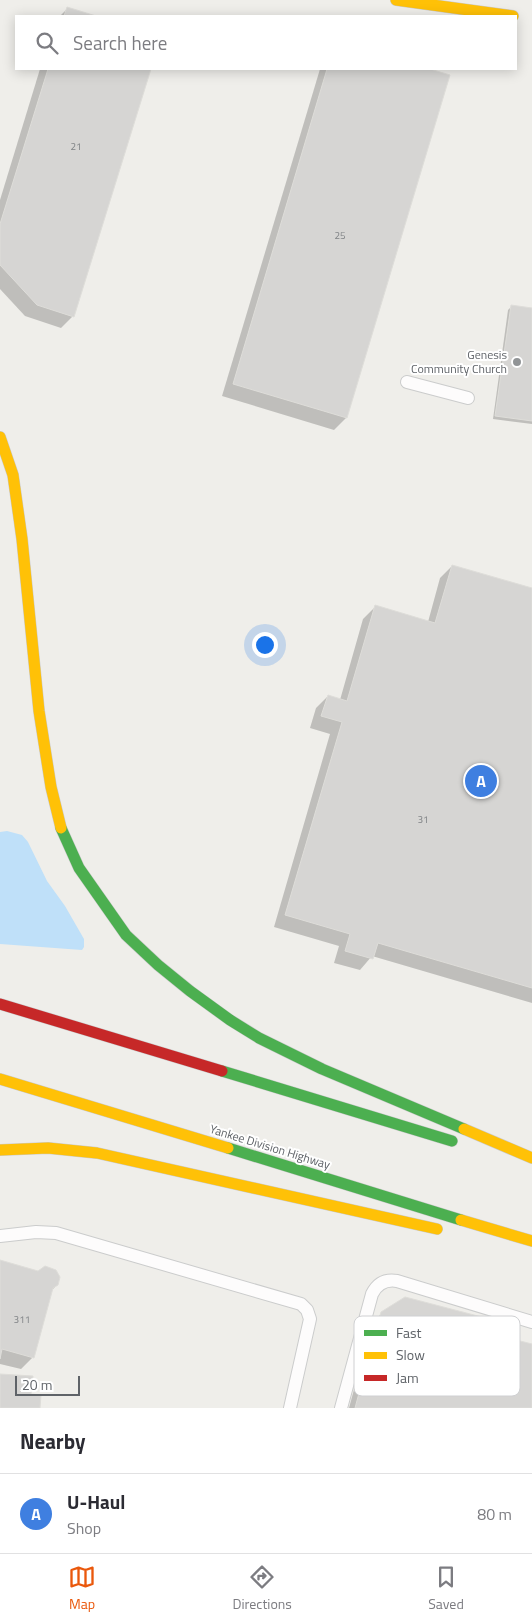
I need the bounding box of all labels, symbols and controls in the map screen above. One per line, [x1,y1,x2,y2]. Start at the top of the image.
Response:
search box [15,15,517,70]
text: Search here [73,28,167,57]
icon: search [33,29,61,57]
house number: 21 [70,139,82,154]
house number: 25 [334,228,346,243]
place label: Genesis Community Church [411,345,507,378]
marker: Genesis Community Church [511,356,523,368]
your location [252,632,278,658]
pin: A [465,762,497,800]
house number: 31 [417,812,429,827]
street label: Yankee Division Highway [208,1119,333,1174]
house number: 311 [14,1312,30,1327]
legend [354,1316,520,1396]
text: Fast [396,1322,421,1343]
text: Slow [396,1344,425,1365]
text: Jam [396,1367,419,1388]
scale bar [15,1373,80,1396]
text: 20 m [22,1374,52,1395]
text: Nearby [20,1425,85,1457]
text: U-Haul [67,1487,125,1516]
text: A [31,1502,41,1526]
text: 80 m [477,1502,512,1526]
text: Shop [67,1516,101,1540]
tab: Map [68,1563,96,1614]
tab: Directions [232,1563,292,1614]
tab: Saved [428,1563,464,1614]

